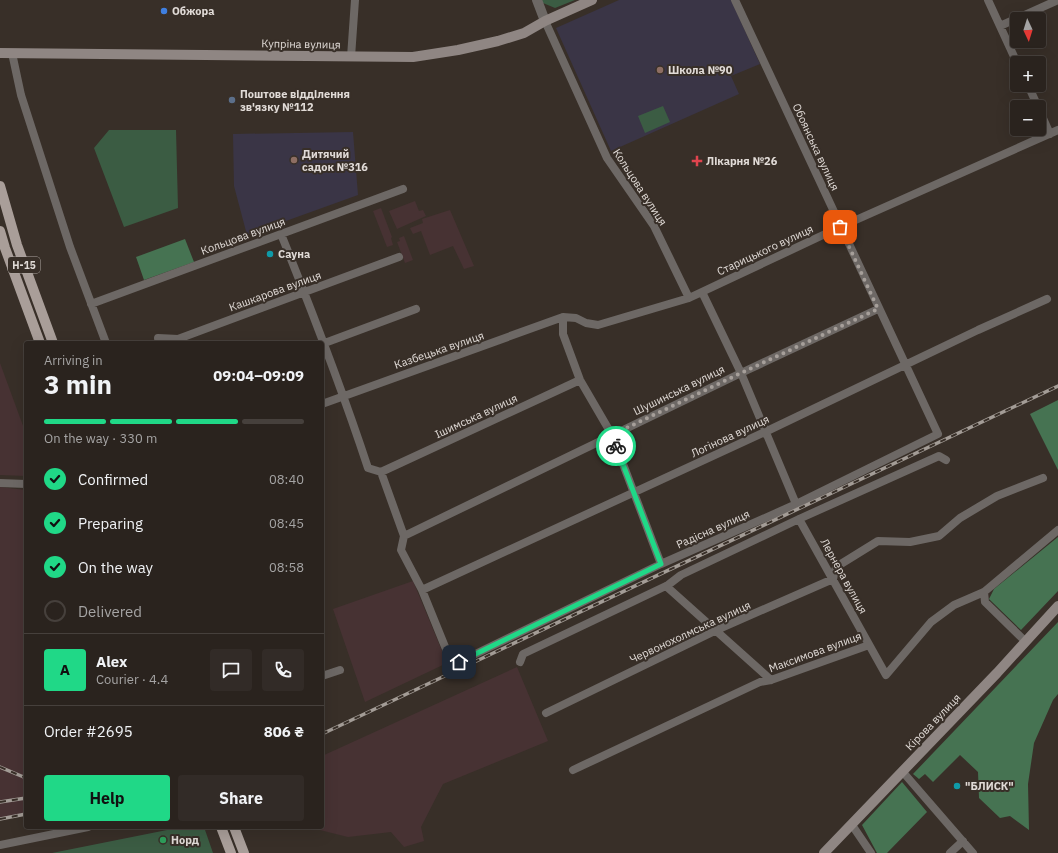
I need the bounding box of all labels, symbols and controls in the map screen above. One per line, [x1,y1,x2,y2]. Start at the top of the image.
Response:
place label: Обжора [172,4,215,18]
marker: Обжора [159,6,169,16]
north arrow [1010,12,1046,48]
map controls [1010,12,1046,136]
street label: Купріна вулиця [261,36,341,52]
button: + [1010,56,1046,92]
place label: Школа №90 [668,63,733,77]
marker: Школа №90 [655,65,665,75]
place label: Поштове відділення зв'язку №112 [240,87,350,114]
marker: Поштове відділення зв'язку №112 [227,95,237,105]
button: − [1010,100,1046,136]
street label: Обоянська вулиця [790,101,842,193]
street label: Кольцова вулиця [610,146,670,228]
place label: Дитячий садок №316 [302,147,368,174]
place label: Лікарня №26 [706,154,778,168]
marker: Дитячий садок №316 [289,155,299,165]
marker: Лікарня №26 [691,155,703,167]
pin [823,210,857,244]
street label: Кольцова вулиця [199,214,287,258]
icon: bag [829,216,851,238]
street label: Старицького вулиця [715,222,815,278]
place label: Сауна [278,247,310,261]
marker: Сауна [265,249,275,259]
road number: Н-15 [8,257,40,273]
street label: Кашкарова вулиця [227,268,323,314]
street label: Казбецька вулиця [392,328,486,372]
text: Arriving in [44,352,103,369]
street label: Шушинська вулиця [631,362,727,418]
text: 09:04–09:09 [213,366,304,385]
text: 3 min [44,367,112,401]
street label: Ішимська вулиця [432,391,520,441]
street label: Логінова вулиця [689,412,771,460]
courier [596,426,636,466]
text: On the way · 330 m [44,430,157,447]
icon: bike [605,435,627,457]
icon: check [44,468,66,490]
text: Confirmed [78,470,148,489]
text: 08:40 [269,471,304,488]
street label: Радісна вулиця [674,507,752,551]
icon: check [44,512,66,534]
text: Preparing [78,514,143,533]
text: 08:45 [269,515,304,532]
street label: Лернера вулиця [818,536,870,616]
icon: check [44,556,66,578]
text: On the way [78,558,153,577]
text: 08:58 [269,559,304,576]
street label: Червонохолмська вулиця [627,598,753,666]
text: Delivered [78,602,142,621]
street label: Максимова вулиця [767,629,863,675]
pin [442,645,476,679]
button: chat [210,649,252,691]
button: phone [262,649,304,691]
icon: home [448,651,470,673]
text: Alex [96,652,127,671]
text: A [60,660,70,679]
text: Courier · 4.4 [96,671,168,688]
street label: Кірова вулиця [902,691,964,753]
text: Order #2695 [44,722,133,741]
text: 806 ₴ [264,722,304,741]
button: Help [44,775,170,821]
button: Share [178,775,304,821]
place label: "БЛИСК" [965,779,1014,793]
marker: "БЛИСК" [952,781,962,791]
place label: Норд [171,833,200,847]
marker: Норд [158,835,168,845]

